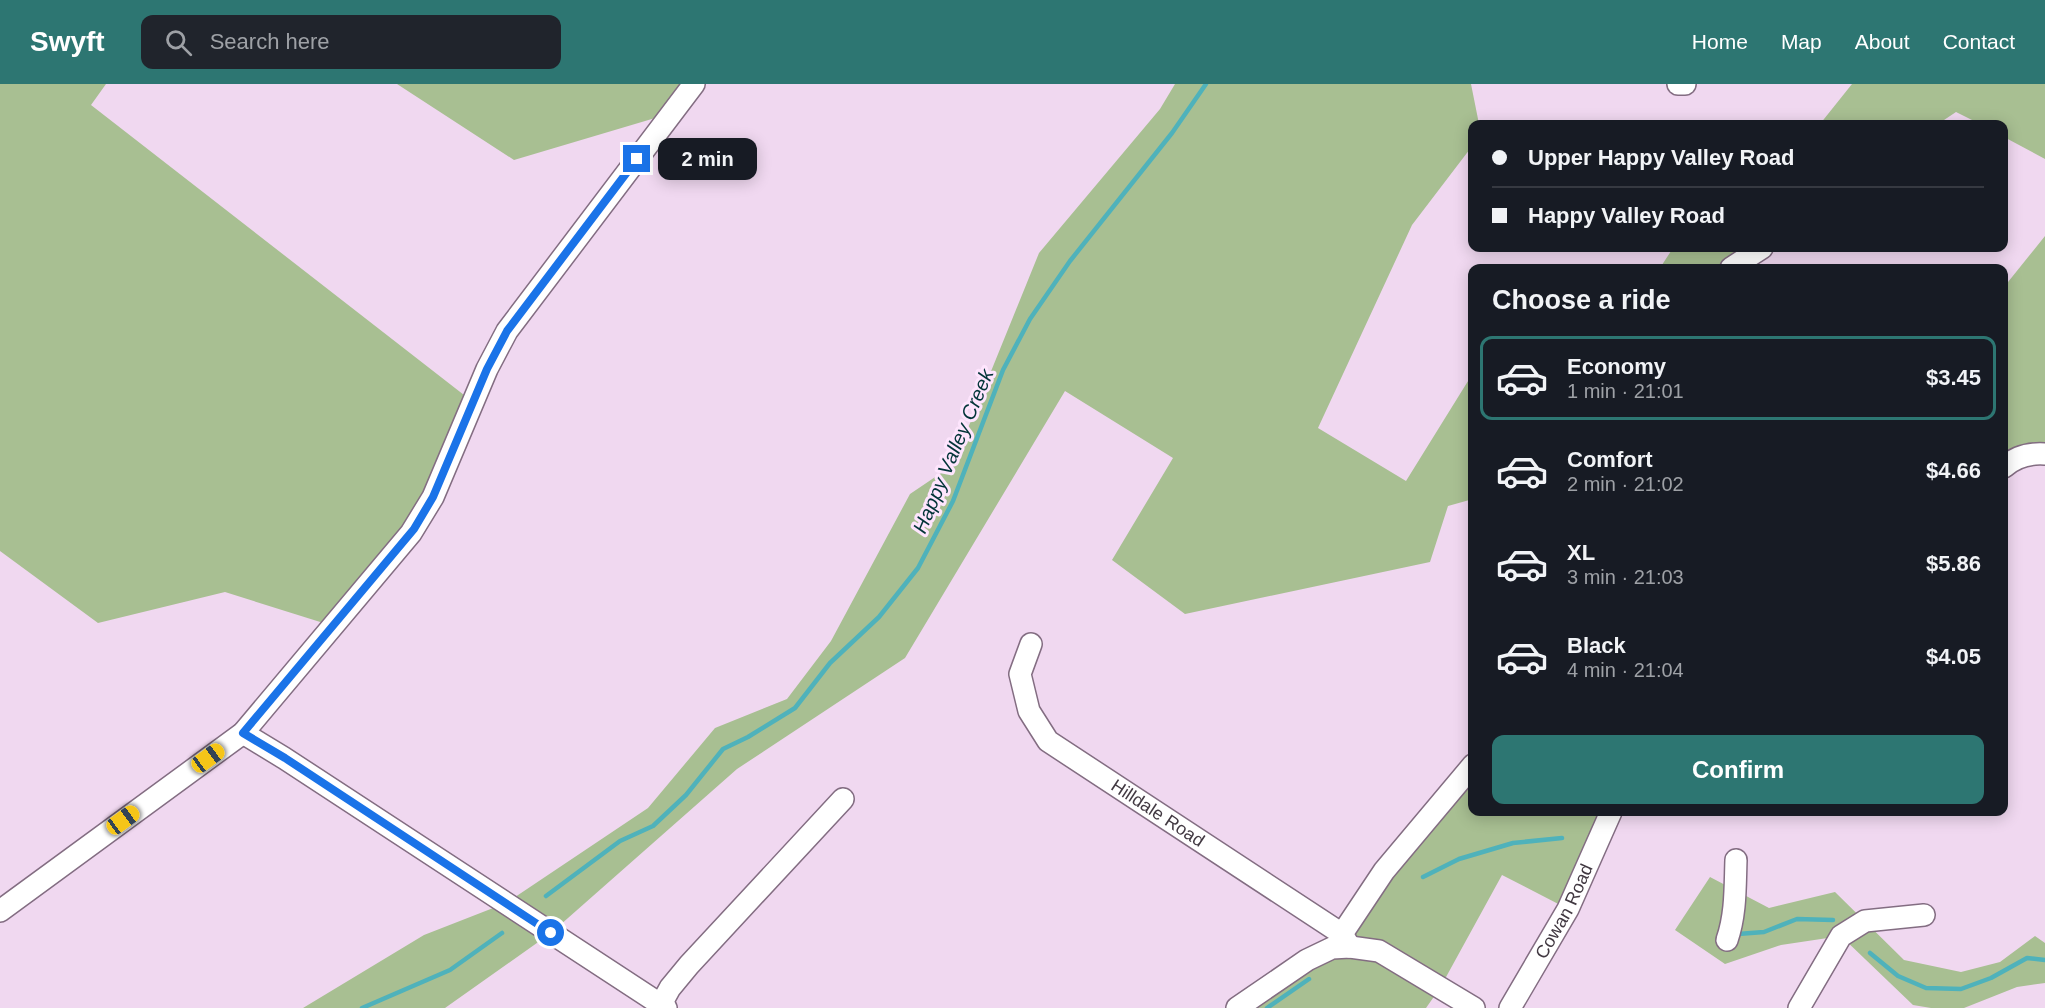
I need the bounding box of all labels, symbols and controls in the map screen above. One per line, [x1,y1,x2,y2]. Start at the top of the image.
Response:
search box [141,15,561,69]
text: Swyft [30,26,105,57]
icon: search [162,26,195,59]
text: Search here [210,29,330,54]
text: Home [1692,30,1748,53]
text: Map [1781,30,1822,53]
text: About [1855,30,1910,53]
text: Contact [1943,30,2015,53]
callout: 2 min [658,138,757,180]
route end [623,145,650,172]
text: Upper Happy Valley Road [1528,145,1795,170]
text: 2 min [681,148,734,170]
text: Happy Valley Road [1528,203,1725,228]
text: Choose a ride [1492,285,1671,315]
icon: car [1495,351,1549,405]
text: Economy [1567,354,1666,379]
water label: Happy Valley Creek [908,365,998,536]
text: $3.45 [1926,365,1981,390]
text: 1 min · 21:01 [1567,380,1684,402]
icon: car [1495,444,1549,498]
text: Comfort [1567,447,1653,472]
text: $4.66 [1926,458,1981,483]
text: 2 min · 21:02 [1567,473,1684,495]
icon: car [1495,537,1549,591]
text: XL [1567,540,1595,565]
text: $5.86 [1926,551,1981,576]
text: 3 min · 21:03 [1567,566,1684,588]
icon: car [1495,630,1549,684]
text: Black [1567,633,1626,658]
text: $4.05 [1926,644,1981,669]
text: 4 min · 21:04 [1567,659,1684,681]
button: Confirm [1492,735,1984,804]
car [188,740,228,776]
street label: Hilldale Road [1108,775,1208,851]
car [103,802,143,838]
street label: Cowan Road [1531,861,1597,962]
route start [537,919,564,946]

